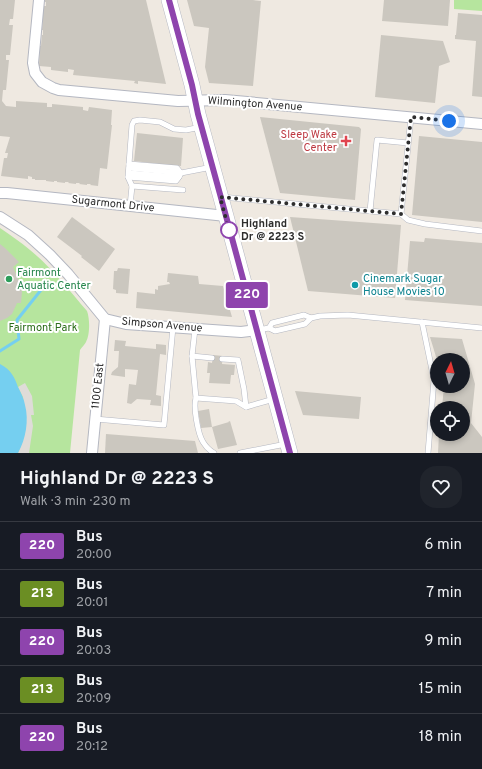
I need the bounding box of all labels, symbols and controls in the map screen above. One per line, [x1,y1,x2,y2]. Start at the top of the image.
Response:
street label: Wilmington Avenue [207,94,303,114]
your location [439,111,459,131]
place label: Sleep Wake Center [281,128,338,155]
marker: Sleep Wake Center [340,135,352,147]
street label: Sugarmont Drive [71,193,155,215]
place label: Highland Dr @ 2223 S [241,217,305,244]
marker: Highland Dr @ 2223 S [220,221,238,239]
place label: Fairmont Aquatic Center [17,266,92,293]
place label: Cinemark Sugar House Movies 10 [363,272,445,299]
marker: Fairmont Aquatic Center [4,274,14,284]
marker: Cinemark Sugar House Movies 10 [350,280,360,290]
line badge: 220 [224,282,270,308]
text: 220 [234,286,260,303]
street label: Simpson Avenue [121,314,203,336]
park label: Fairmont Park [8,321,78,335]
north arrow [430,353,470,393]
map controls [430,353,470,441]
street label: 1100 East [89,362,107,410]
button: locate [430,401,470,441]
button: heart [420,466,462,508]
text: Highland Dr @ 2223 S [20,467,214,491]
text: Walk · 3 min · 230 m [20,494,131,510]
text: Bus [76,528,103,547]
text: 6 min [425,536,462,555]
text: 220 [29,537,55,554]
text: 20:00 [76,547,112,563]
text: Bus [76,576,103,595]
text: 7 min [426,584,462,603]
text: 213 [31,585,53,602]
text: 20:01 [76,595,108,611]
text: Bus [76,624,103,643]
text: 9 min [425,632,462,651]
text: 220 [29,633,55,650]
text: 20:03 [76,643,111,659]
text: Bus [76,672,103,691]
text: 15 min [419,680,462,699]
text: 213 [31,681,53,698]
text: 20:09 [76,691,111,707]
text: Bus [76,720,103,739]
text: 18 min [419,728,462,747]
text: 220 [29,729,55,746]
text: 20:12 [76,739,108,755]

